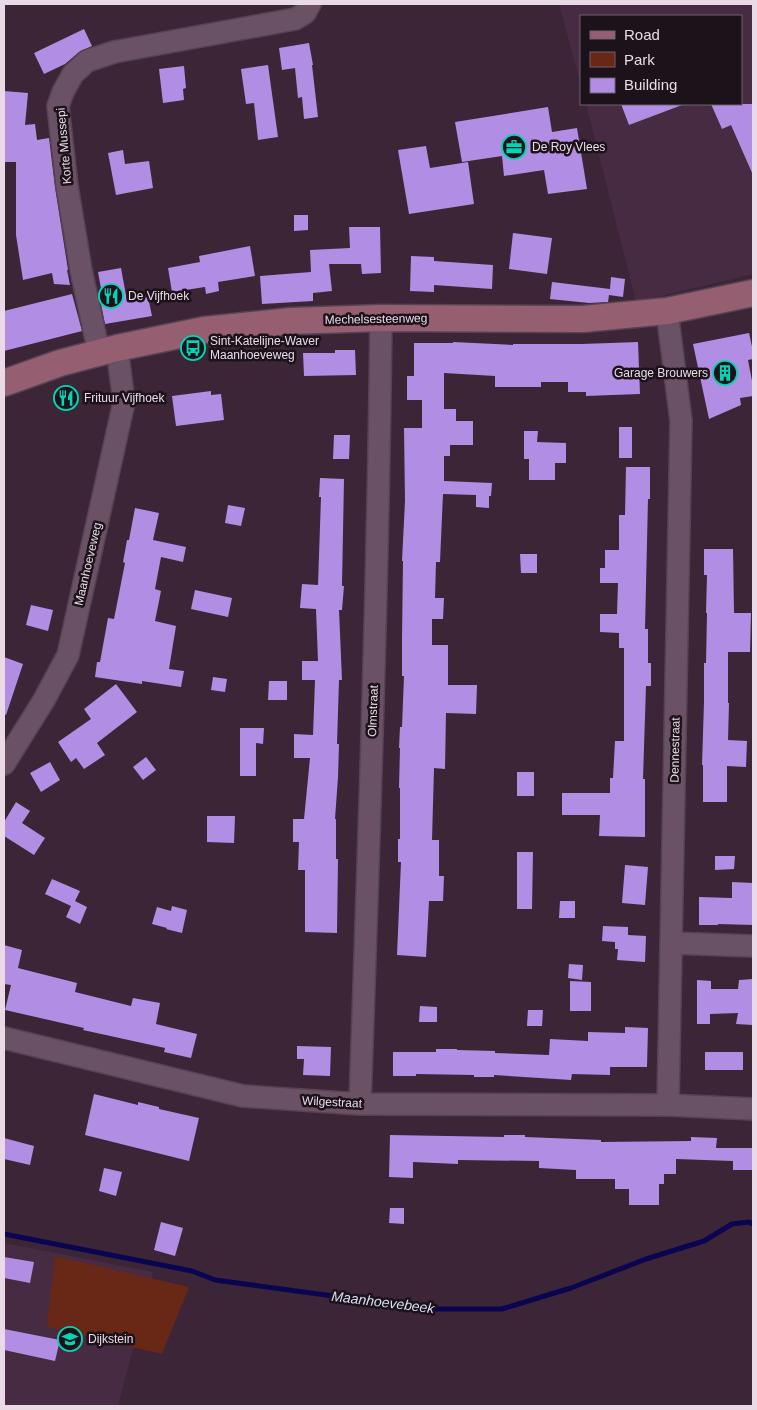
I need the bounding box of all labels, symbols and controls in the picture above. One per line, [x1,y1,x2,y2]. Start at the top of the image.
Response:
legend [580,15,742,105]
text: Road [624,26,660,43]
text: Park [624,51,655,68]
text: Building [624,76,677,93]
street label: Korte Mussepi [54,107,74,185]
office icon: De Roy Vlees [501,134,527,160]
place label: De Roy Vlees [532,140,605,154]
restaurant icon: De Vijfhoek [98,283,124,309]
place label: De Vijfhoek [128,289,190,303]
street label: Mechelsesteenweg [325,311,427,327]
place label: Sint-Katelijne-Waver Maanhoeveweg [210,334,319,362]
bus stop icon: Sint-Katelijne-Waver Maanhoeveweg [180,335,206,361]
building icon: Garage Brouwers [712,360,738,386]
place label: Garage Brouwers [614,366,708,380]
restaurant icon: Frituur Vijfhoek [53,385,79,411]
place label: Frituur Vijfhoek [84,391,165,405]
street label: Maanhoeveweg [72,521,104,607]
street label: Olmstraat [365,684,381,737]
street label: Dennestraat [667,717,683,783]
street label: Wilgestraat [302,1093,363,1111]
water label: Maanhoevebeek [331,1288,436,1316]
school or university icon: Dijkstein [57,1326,83,1352]
place label: Dijkstein [88,1332,133,1346]

